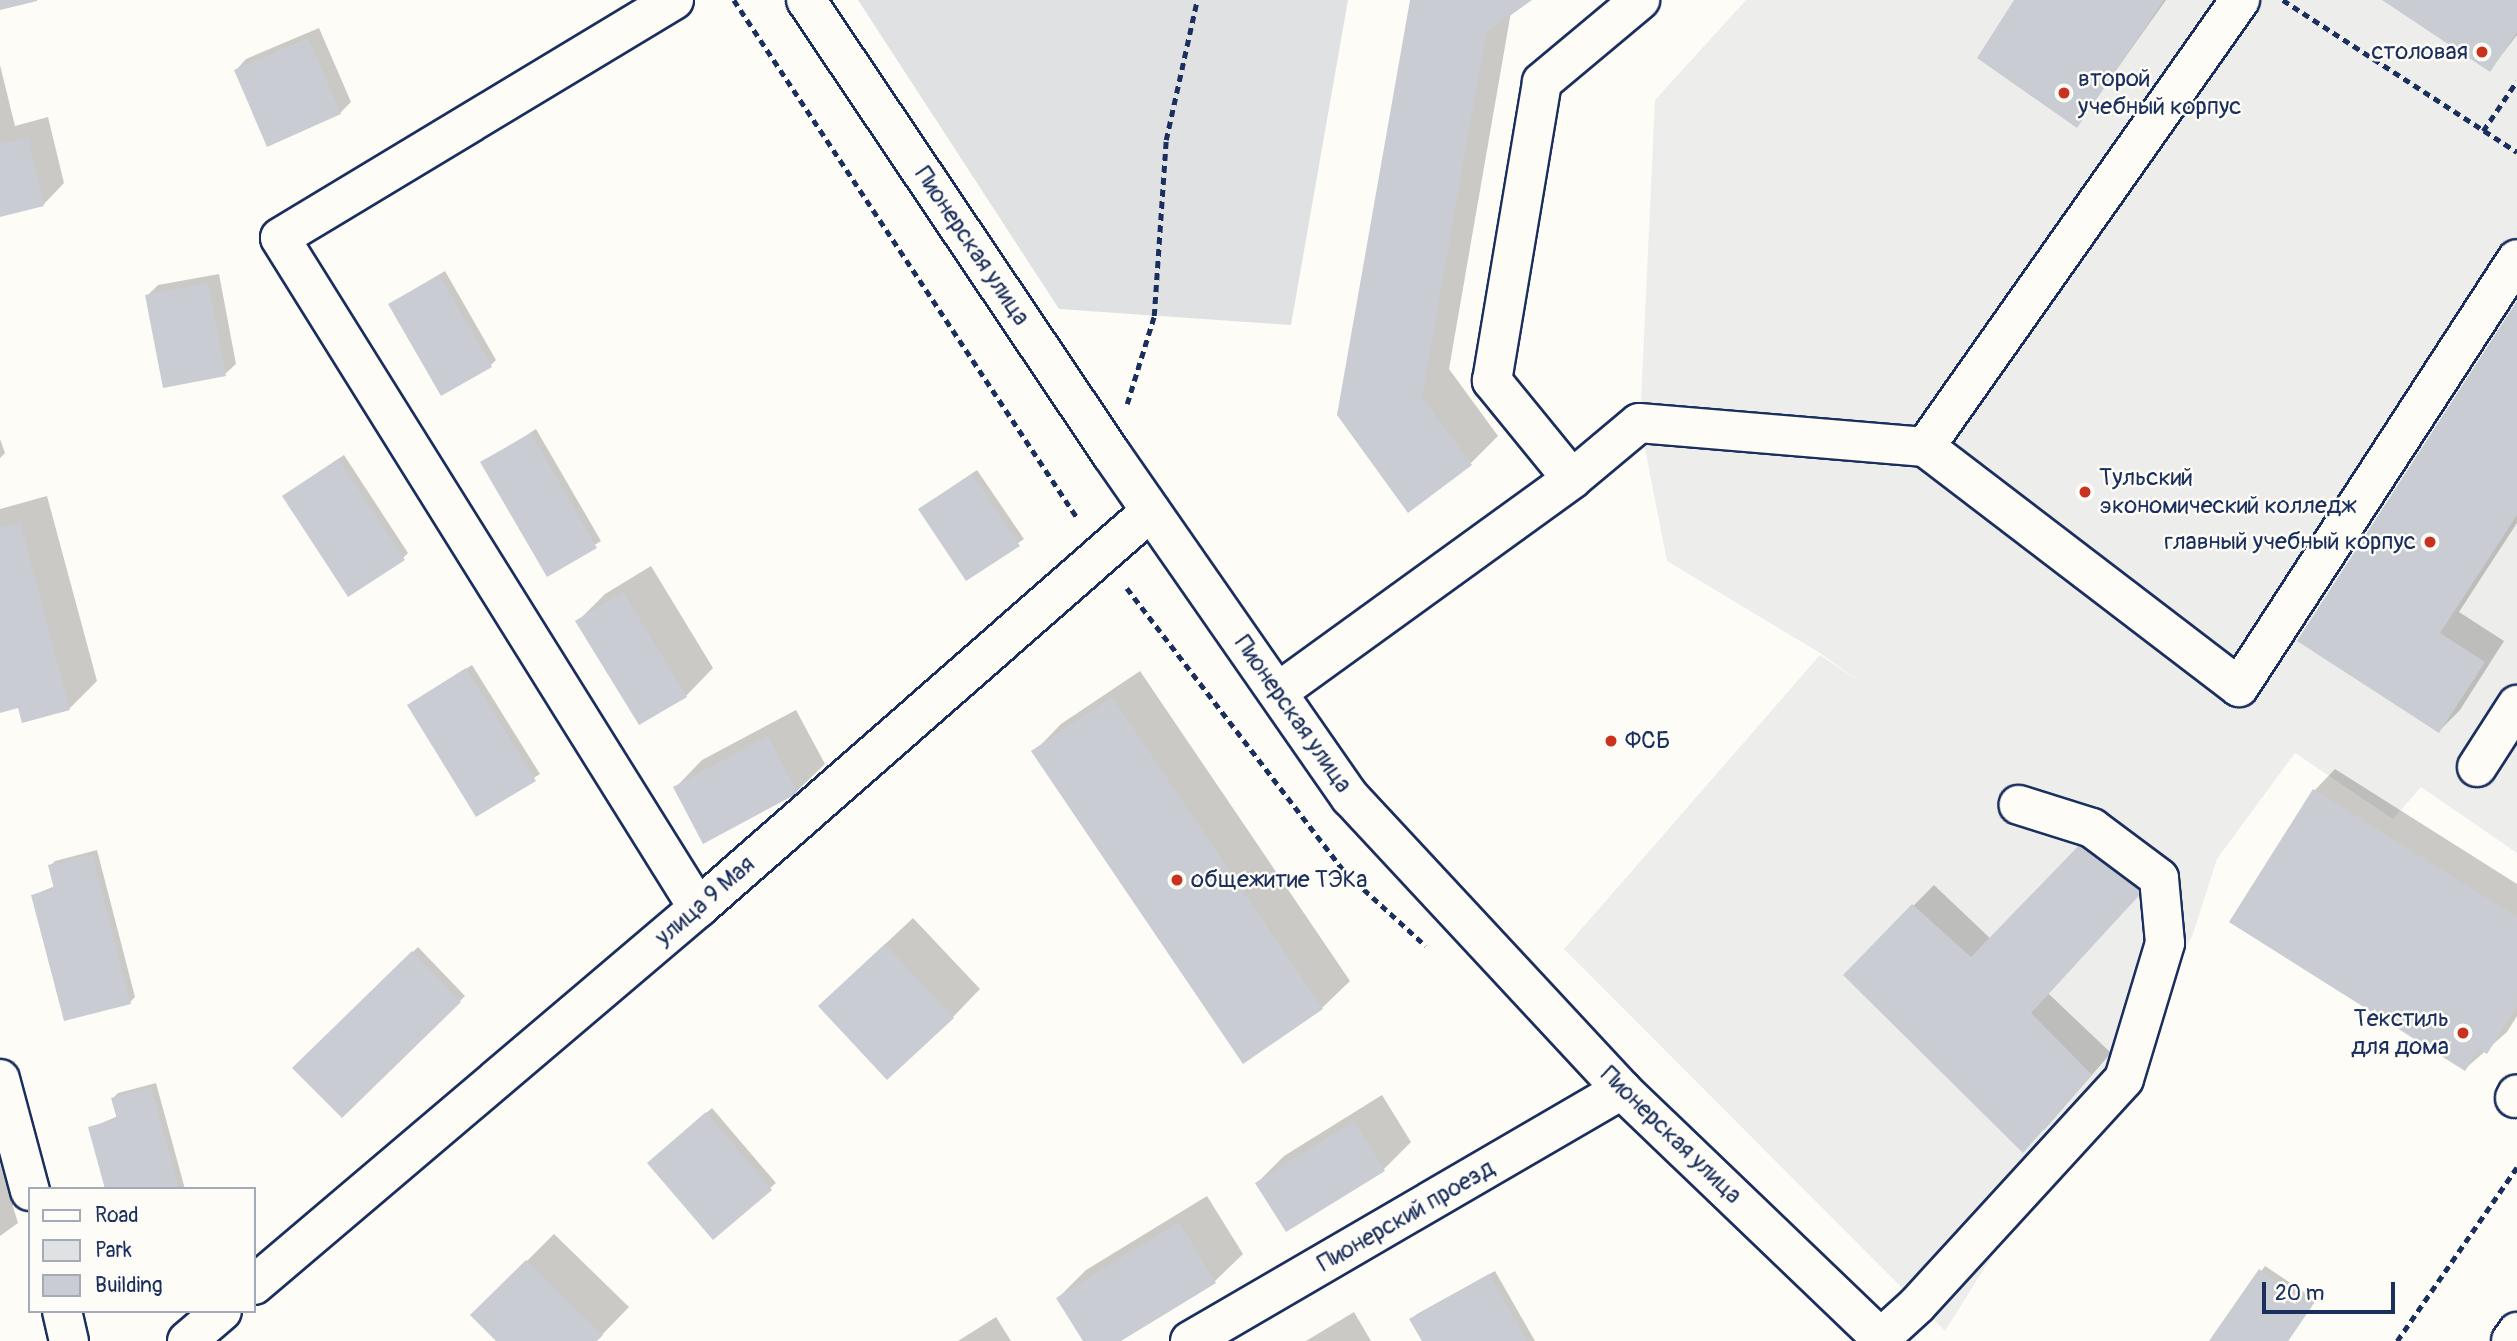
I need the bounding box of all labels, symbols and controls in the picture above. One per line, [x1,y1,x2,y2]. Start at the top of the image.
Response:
place label: столовая [2372,38,2468,66]
marker: столовая [2474,44,2490,60]
place label: второй учебный корпус [2078,65,2241,121]
marker: второй учебный корпус [2056,85,2072,101]
street label: Пионерская улица [908,161,1036,331]
place label: Тульский экономический колледж [2099,464,2357,520]
marker: Тульский экономический колледж [2077,484,2093,500]
place label: главный учебный корпус [2165,528,2416,556]
marker: главный учебный корпус [2422,534,2438,550]
street label: Пионерская улица [1228,630,1358,798]
place label: ФСБ [1625,727,1670,755]
marker: ФСБ [1603,733,1619,749]
street label: улица 9 Мая [649,850,761,952]
place label: общежитие ТЭКа [1191,866,1367,894]
marker: общежитие ТЭКа [1169,872,1185,888]
place label: Текстиль для дома [2351,1005,2449,1061]
marker: Текстиль для дома [2455,1025,2471,1041]
street label: Пионерская улица [1594,1060,1748,1210]
street label: Пионерский проезд [1312,1154,1500,1278]
legend [28,1187,256,1313]
text: Road [95,1202,139,1229]
text: Park [95,1237,132,1264]
scale bar [2265,1268,2398,1312]
text: Building [95,1272,162,1299]
text: 20 m [2275,1280,2324,1307]

